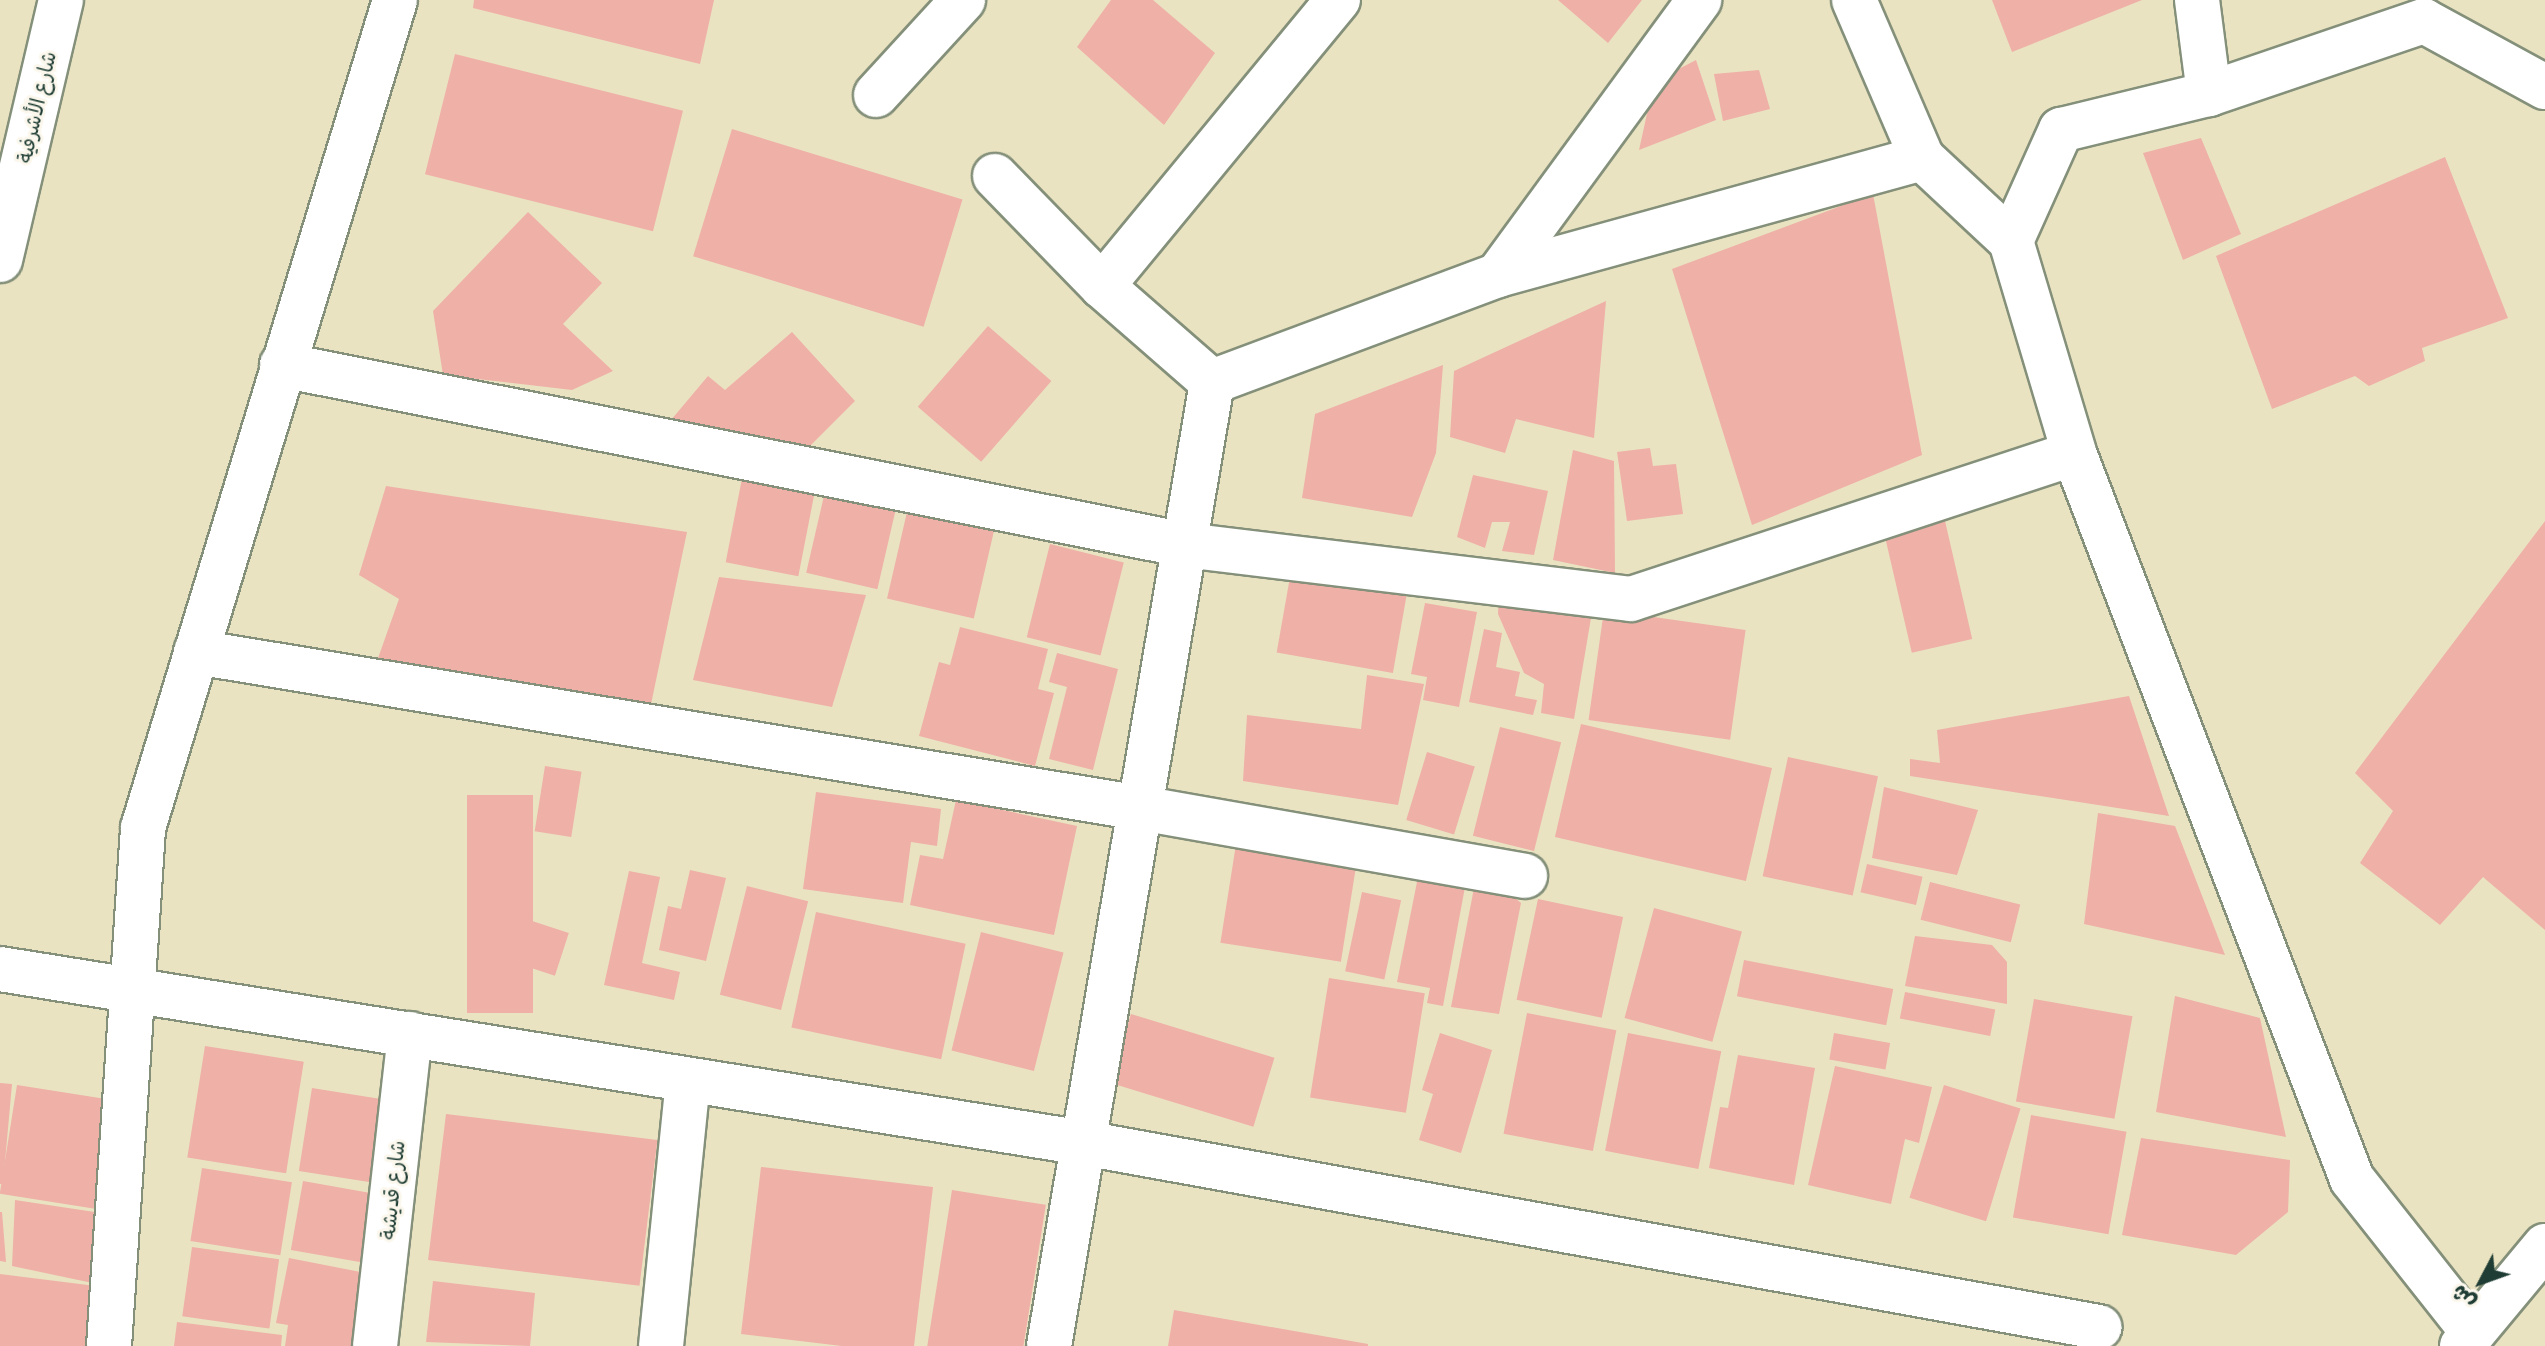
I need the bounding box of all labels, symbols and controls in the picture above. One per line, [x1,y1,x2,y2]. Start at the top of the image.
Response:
street label: شارع الأشرفية [12,49,60,165]
street label: شارع قديشة [375,1139,409,1241]
north arrow [2441,1242,2521,1322]
text: ش [2444,1279,2481,1316]

